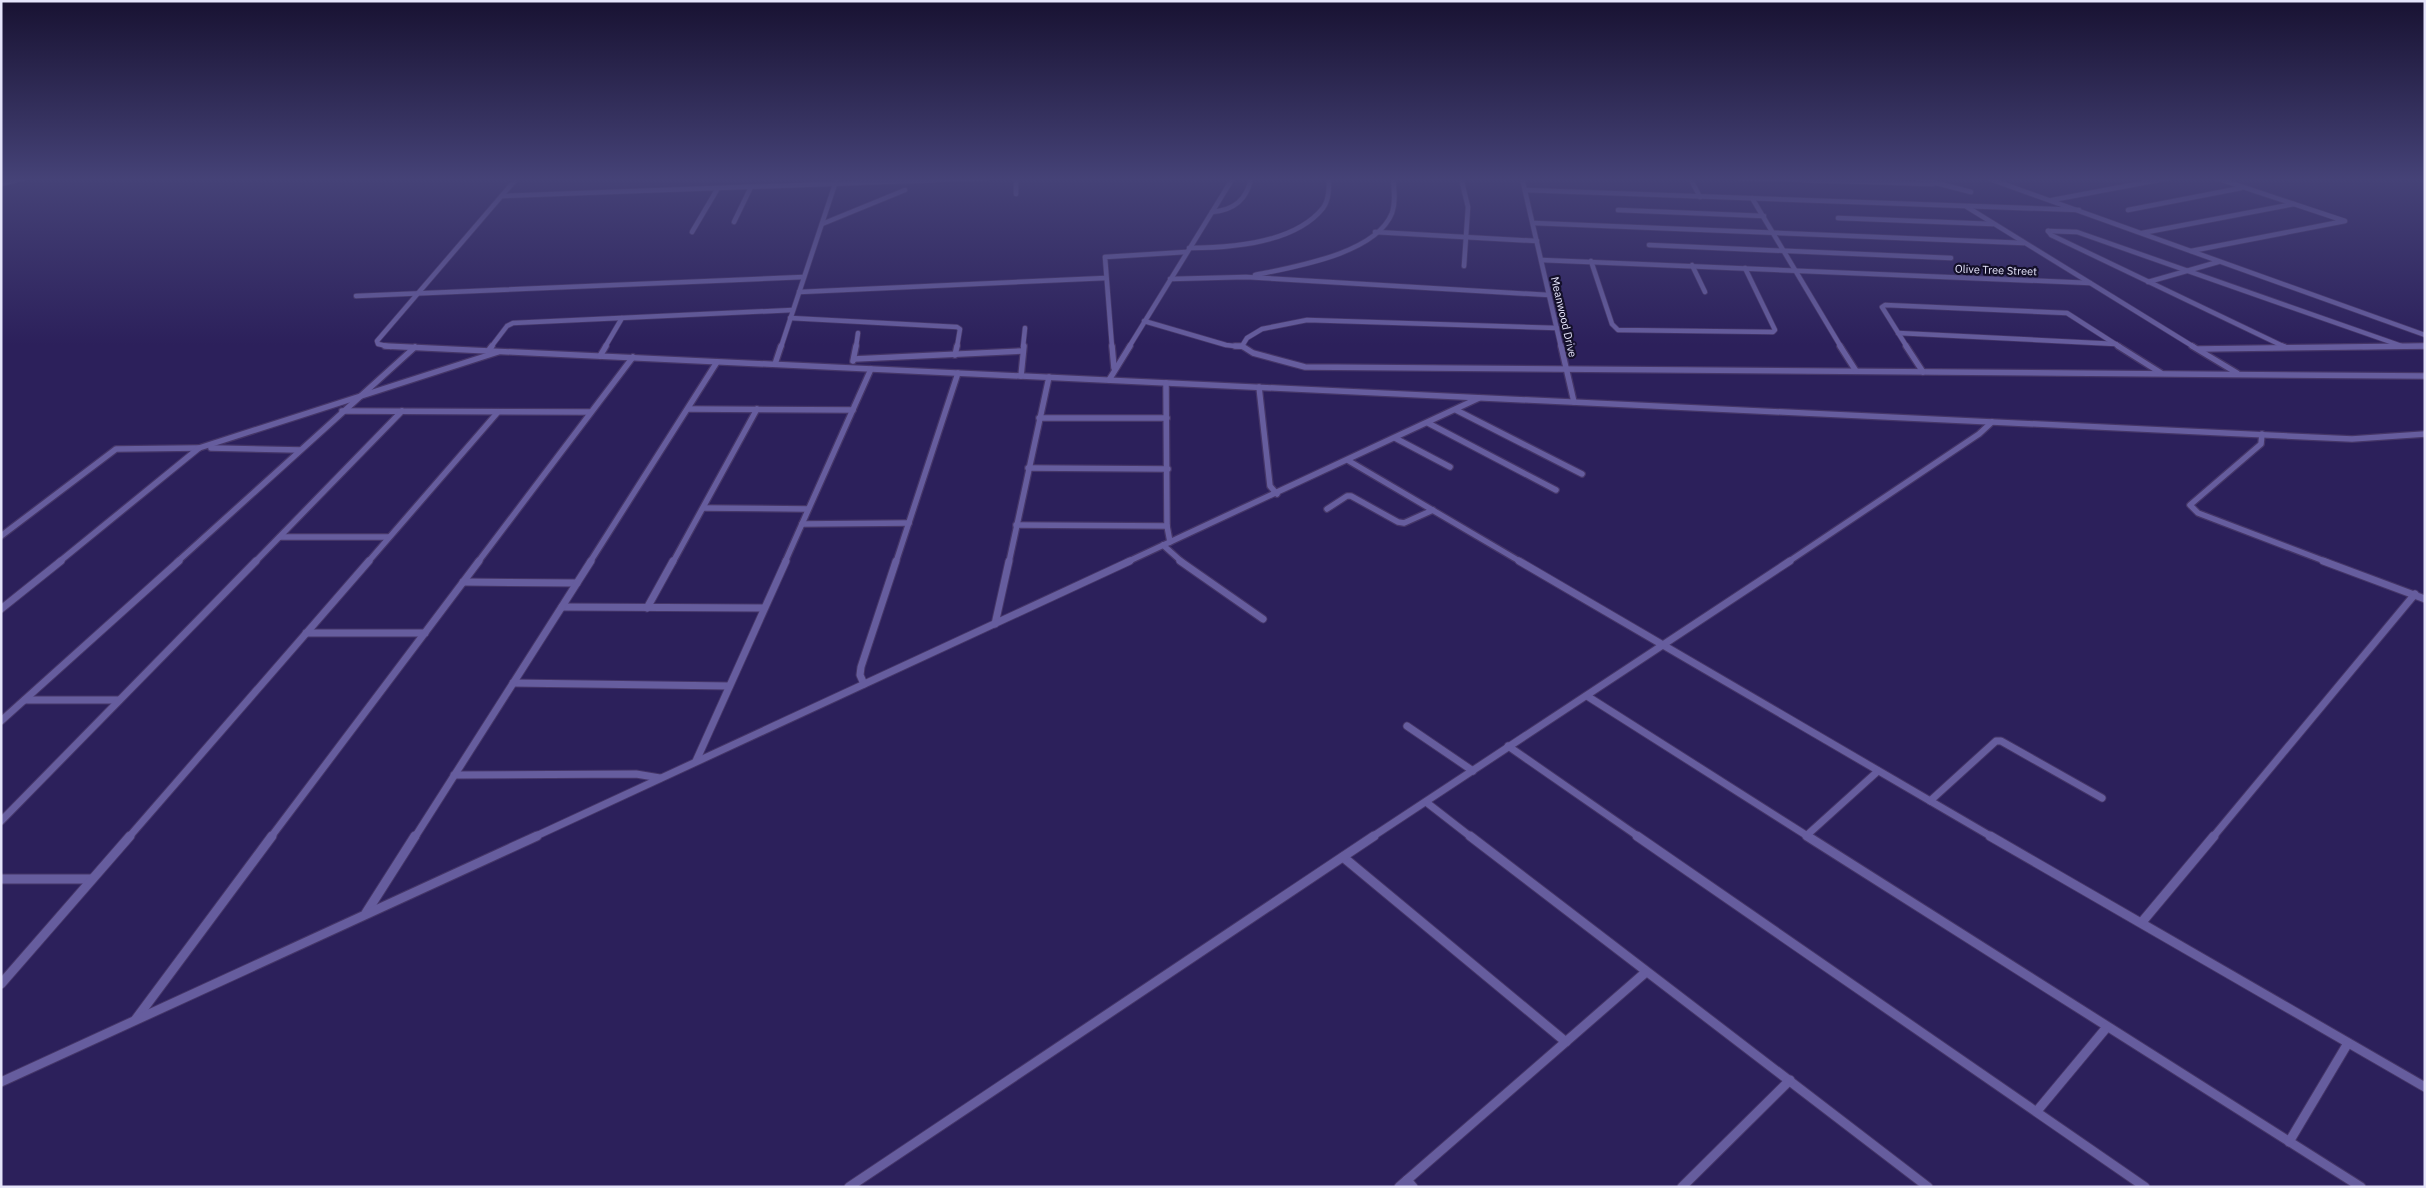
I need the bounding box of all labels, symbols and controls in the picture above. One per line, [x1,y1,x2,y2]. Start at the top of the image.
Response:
street label: Olive Tree Street [1955,262,2037,278]
street label: Meanwood Drive [1548,275,1580,359]

